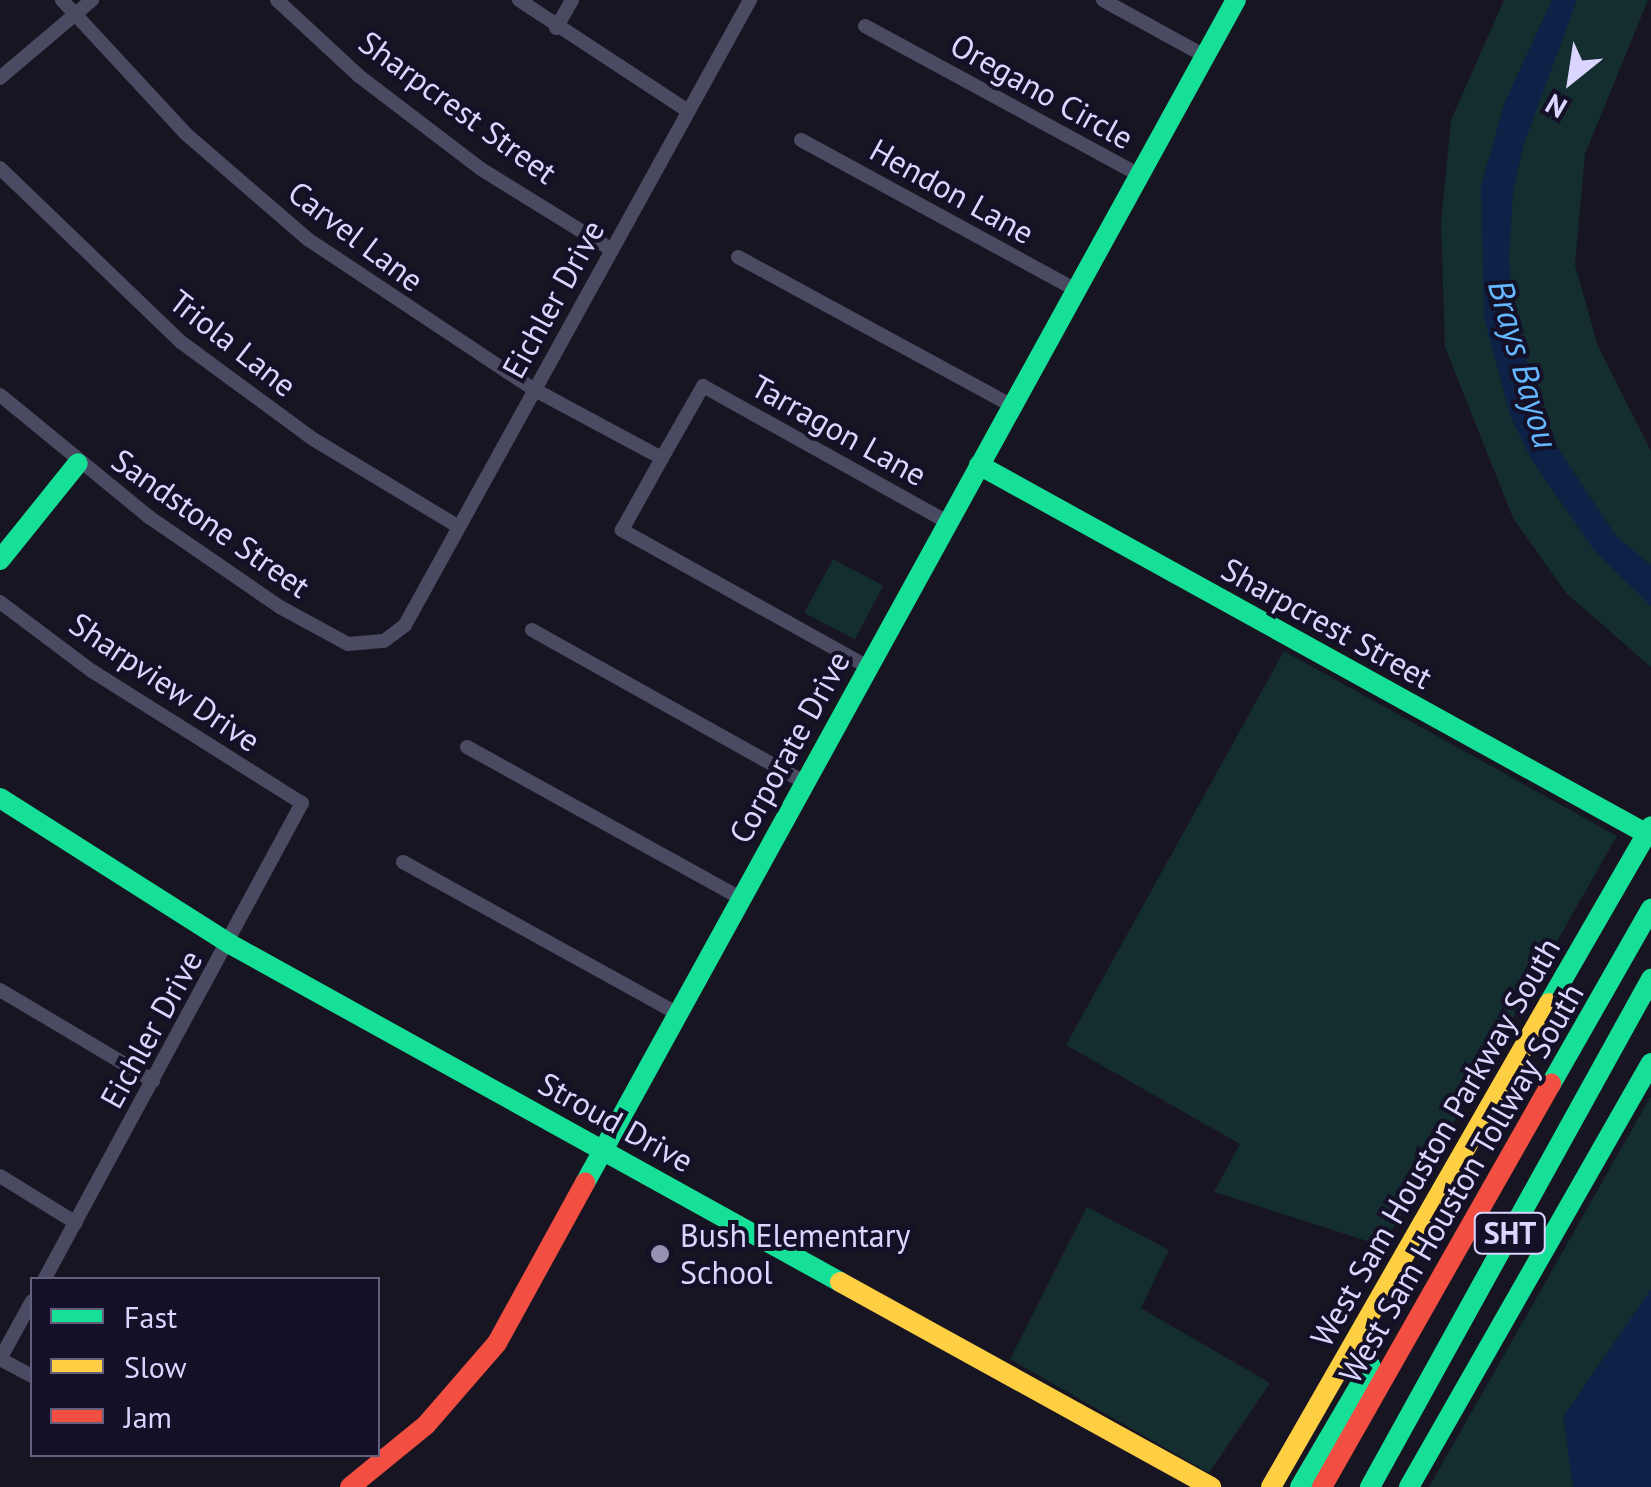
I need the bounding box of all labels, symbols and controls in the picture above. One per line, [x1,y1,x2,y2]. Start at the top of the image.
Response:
street label: Sharpcrest Street [352,22,564,192]
street label: Oregano Circle [944,25,1140,157]
north arrow [1521,30,1621,130]
text: N [1539,86,1573,127]
street label: Hendon Lane [863,130,1041,252]
street label: Carvel Lane [281,173,431,299]
street label: Eichler Drive [494,213,612,385]
water label: Brays Bayou [1480,275,1568,453]
street label: Triola Lane [162,282,304,404]
street label: Tarragon Lane [745,366,933,494]
street label: Sandstone Street [105,441,317,605]
street label: Sharpcrest Street [1215,549,1439,697]
street label: Sharpview Drive [62,604,268,760]
street label: Corporate Drive [720,644,858,850]
street label: West Sam Houston Parkway South [1302,931,1568,1353]
street label: Eichler Drive [92,943,210,1115]
street label: West Sam Houston Tollway South [1330,976,1592,1390]
street label: Stroud Drive [532,1064,700,1180]
road number: SHT [1472,1208,1548,1258]
place label: Bush Elementary School [680,1217,910,1292]
marker: Bush Elementary School [649,1243,671,1265]
legend [30,1277,380,1457]
text: Fast [124,1297,177,1336]
text: Slow [124,1347,187,1386]
text: Jam [124,1397,172,1436]

